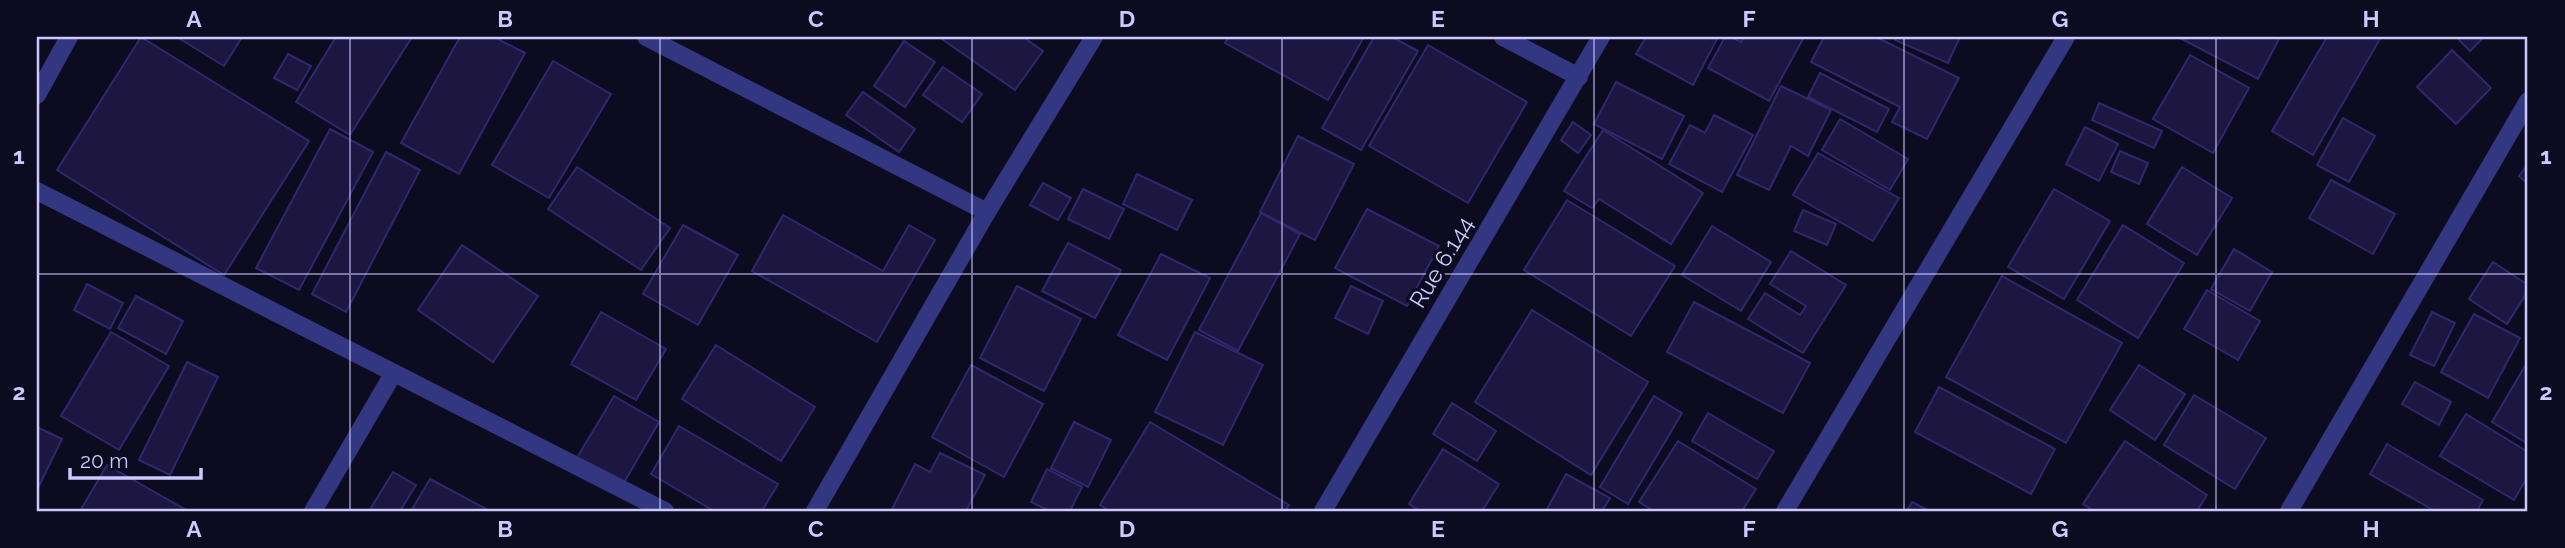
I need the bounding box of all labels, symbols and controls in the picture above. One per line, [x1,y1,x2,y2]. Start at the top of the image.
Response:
text: A [186,5,202,32]
text: B [497,5,513,32]
text: C [808,5,824,32]
text: D [1119,5,1135,32]
text: E [1431,5,1445,32]
text: F [1742,5,1756,32]
text: G [2052,5,2068,32]
text: H [2362,5,2380,32]
text: 1 [13,142,25,169]
text: 1 [2540,142,2552,169]
street label: Rue 6.144 [1403,212,1479,312]
text: 2 [13,378,25,405]
text: 2 [2540,378,2552,405]
scale bar [70,436,201,480]
text: 20 m [80,448,128,473]
text: A [186,515,202,542]
text: B [497,515,513,542]
text: C [808,515,824,542]
text: D [1119,515,1135,542]
text: E [1431,515,1445,542]
text: F [1742,515,1756,542]
text: G [2052,515,2068,542]
text: H [2362,515,2380,542]

